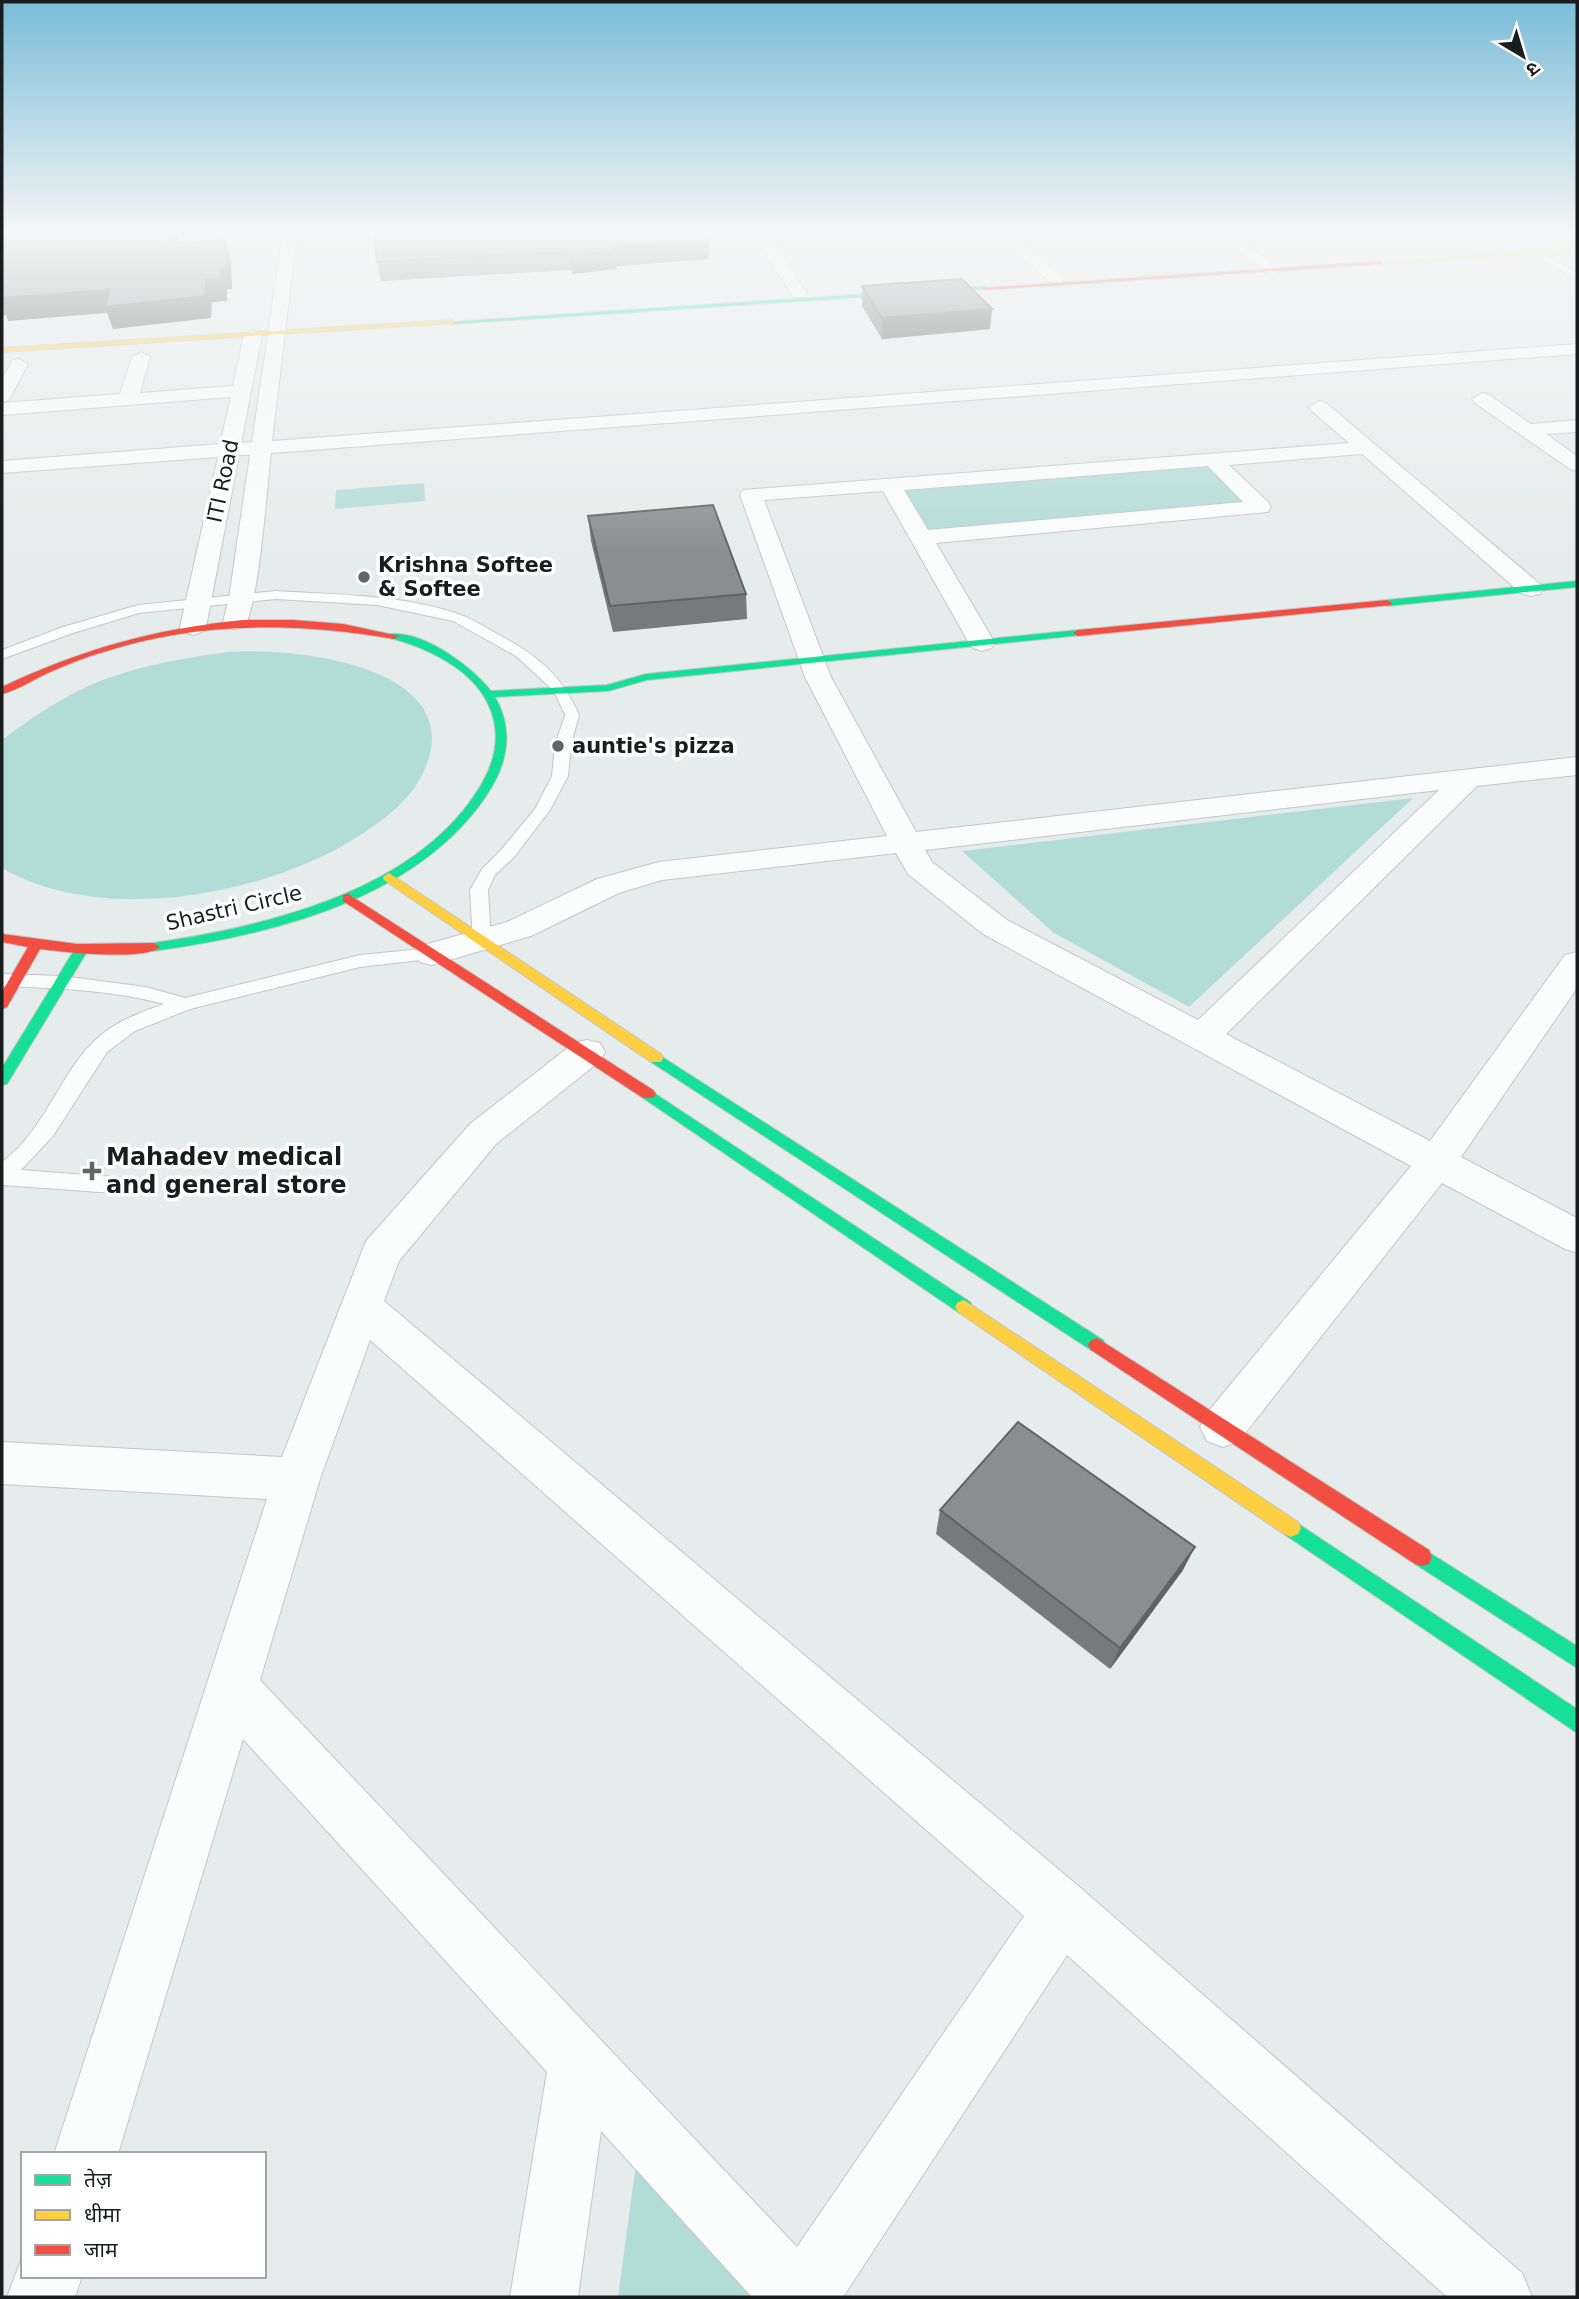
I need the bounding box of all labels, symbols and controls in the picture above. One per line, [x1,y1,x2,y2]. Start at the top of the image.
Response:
north arrow [1488,21,1558,91]
text: उ [1522,57,1545,82]
street label: ITI Road [202,437,244,525]
place label: Krishna Softee & Softee [378,553,553,601]
marker: Krishna Softee & Softee [356,569,372,585]
place label: auntie's pizza [572,734,735,758]
marker: auntie's pizza [550,738,566,754]
street label: Shastri Circle [164,881,304,935]
place label: Mahadev medical and general store [106,1143,347,1199]
marker: Mahadev medical and general store [84,1163,100,1179]
legend [21,2152,266,2278]
text: तेज़ [84,2168,112,2192]
text: धीमा [84,2203,121,2227]
text: जाम [84,2238,118,2262]

